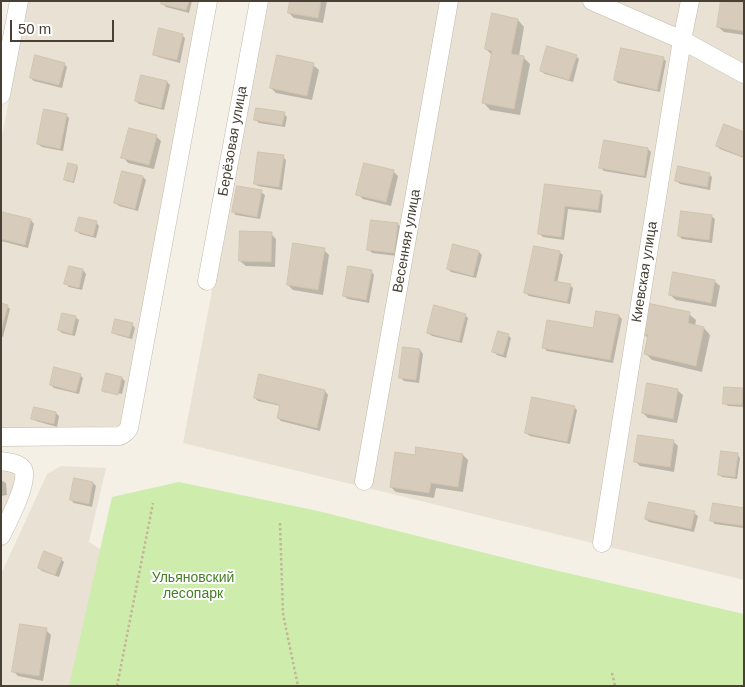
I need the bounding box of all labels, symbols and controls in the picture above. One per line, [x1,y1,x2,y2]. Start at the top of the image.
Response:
scale bar [12,10,116,42]
text: 50 m [18,20,51,37]
street label: Берёзовая улица [215,85,251,197]
street label: Весенняя улица [390,188,424,294]
street label: Киевская улица [629,220,661,324]
park label: Ульяновский лесопарк [152,570,234,602]

